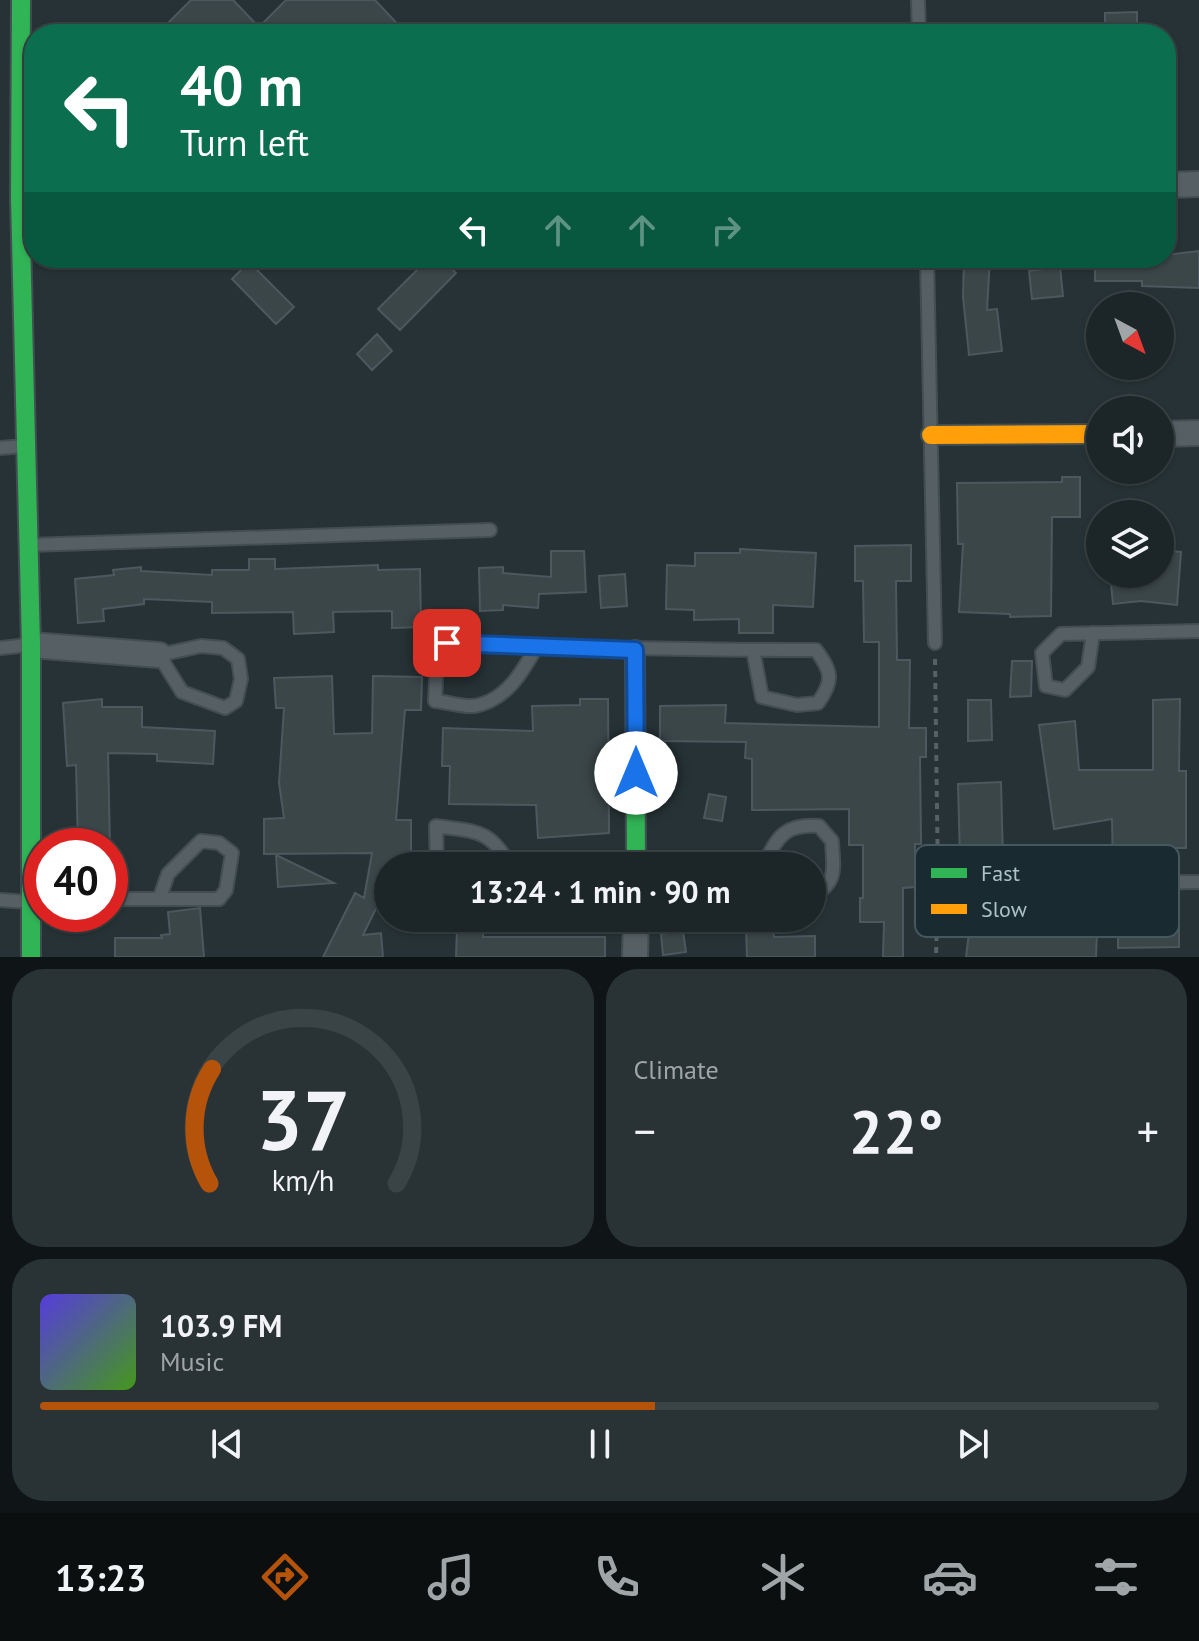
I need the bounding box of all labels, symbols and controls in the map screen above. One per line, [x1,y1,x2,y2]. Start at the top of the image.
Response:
text: 40 m [180,49,303,121]
icon: left [48,56,152,160]
text: Turn left [180,119,309,166]
icon: left [452,208,496,252]
icon: ahead [536,208,580,252]
icon: ahead [620,208,664,252]
icon: right [704,208,748,252]
north arrow [1086,292,1174,380]
map controls [1086,292,1174,588]
button: sound [1086,396,1174,484]
button: layers [1086,500,1174,588]
pin [413,609,481,677]
icon: arrive [425,621,469,665]
position arrow [594,731,678,815]
speed limit sign: 40 [24,828,128,932]
legend [915,845,1179,937]
text: Fast [981,859,1021,887]
text: 13:24 · 1 min · 90 m [470,872,730,911]
text: Slow [981,895,1027,923]
text: Climate [634,1053,719,1086]
text: 37 [256,1065,350,1173]
text: 22° [849,1092,943,1170]
text: − [634,1102,656,1159]
text: + [1137,1102,1159,1159]
text: km/h [271,1162,334,1199]
text: 103.9 FM [160,1306,282,1345]
text: Music [160,1345,224,1378]
icon: previous [205,1422,249,1466]
icon: pause [578,1422,622,1466]
icon: next [951,1422,995,1466]
icon: directions [257,1549,313,1605]
icon: music [423,1549,479,1605]
icon: phone [589,1549,645,1605]
icon: climate [755,1549,811,1605]
icon: car [922,1549,978,1605]
icon: filters [1088,1549,1144,1605]
text: 13:23 [55,1554,146,1601]

